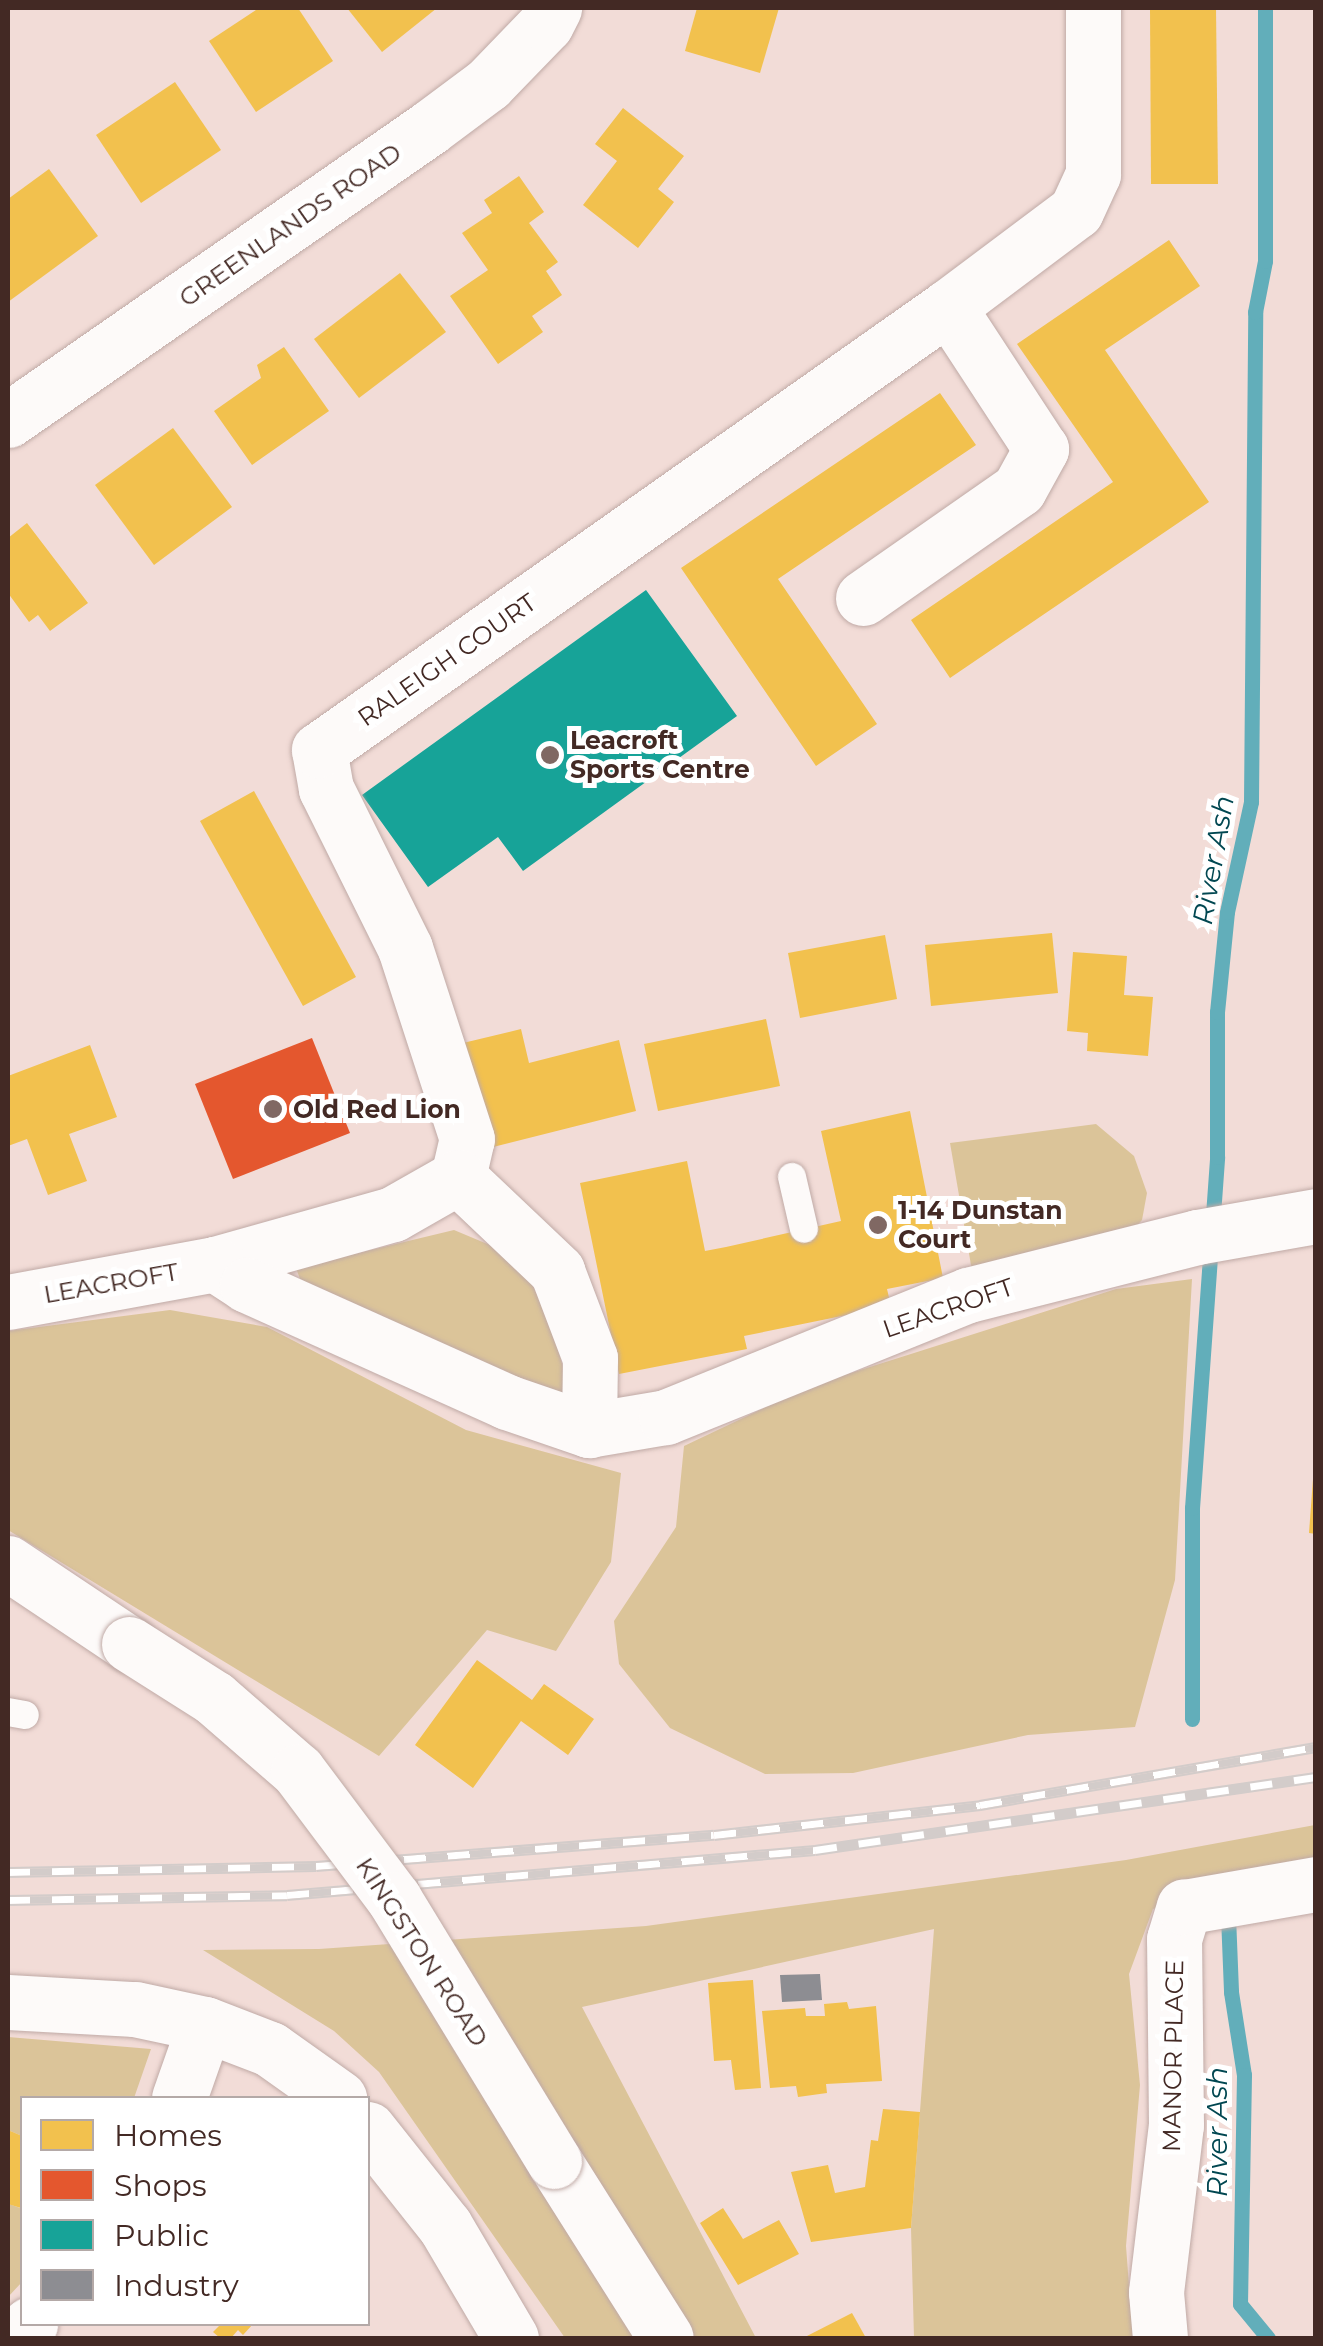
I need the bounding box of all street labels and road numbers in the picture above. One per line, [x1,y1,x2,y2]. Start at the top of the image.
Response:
street label: GREENLANDS ROAD [173,137,407,313]
street label: RALEIGH COURT [352,587,542,733]
street label: LEACROFT [41,1256,181,1310]
street label: LEACROFT [879,1272,1017,1344]
street label: KINGSTON ROAD [350,1852,494,2052]
street label: MANOR PLACE [1156,1960,1190,2152]

